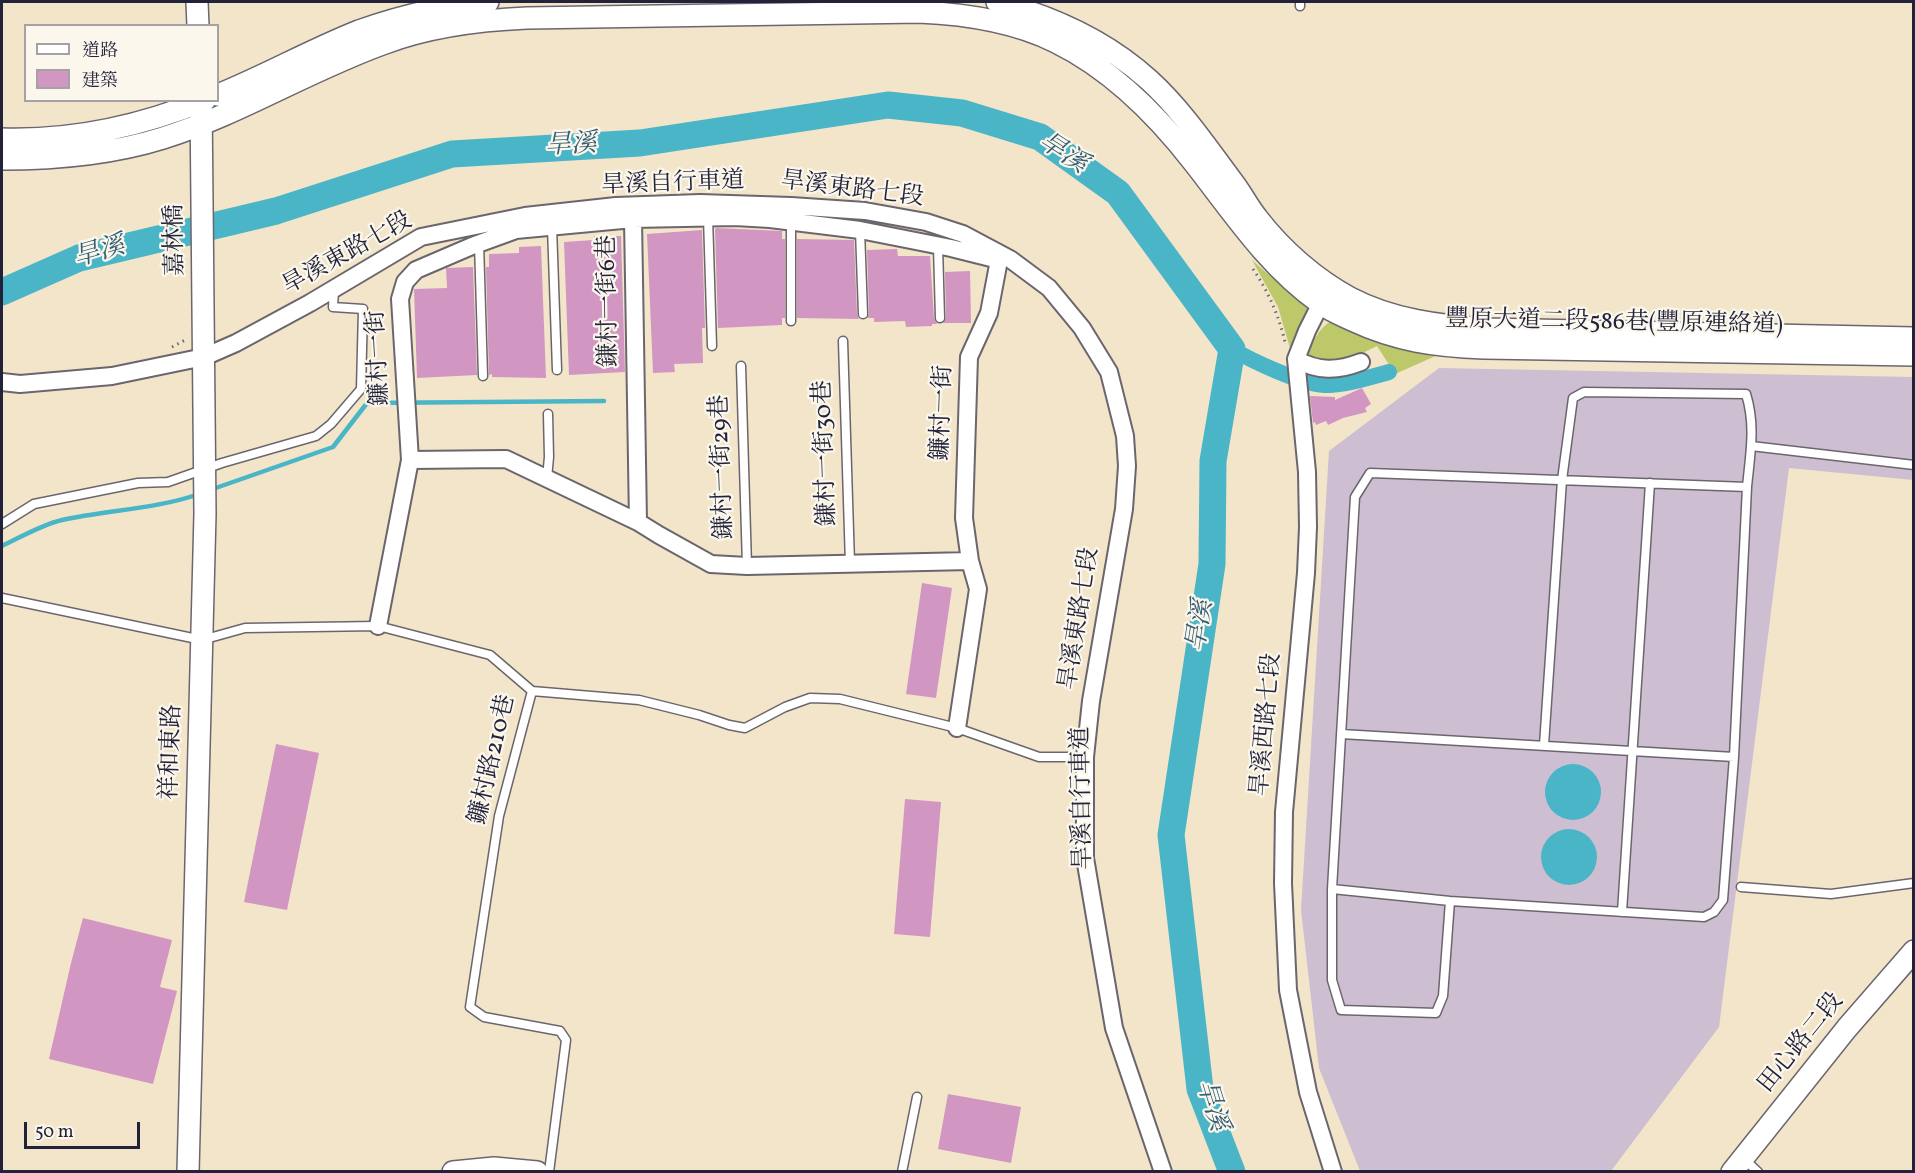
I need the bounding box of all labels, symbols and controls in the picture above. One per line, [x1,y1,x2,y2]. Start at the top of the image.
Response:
legend [24,24,219,102]
text: 道路 [82,39,118,64]
text: 建築 [82,69,118,94]
water label: 旱溪 [1032,128,1092,182]
water label: 旱溪 [544,130,598,164]
street label: 旱溪自行車道 [601,168,745,202]
street label: 旱溪東路七段 [779,168,925,214]
street label: 嘉林橋 [162,204,192,276]
street label: 旱溪東路七段 [278,207,418,303]
water label: 旱溪 [71,232,129,276]
street label: 鎌村一街6巷 [594,235,626,367]
street label: 豐原大道二段586巷(豐原連絡道) [1445,307,1783,341]
street label: 鐮村一街 [363,309,397,407]
street label: 鐮村一街 [928,365,960,461]
street label: 鎌村一街30巷 [810,379,844,527]
street label: 鎌村一街29巷 [707,394,741,540]
street label: 旱溪東路七段 [1056,546,1106,692]
water label: 旱溪 [1183,598,1221,654]
street label: 旱溪西路七段 [1247,652,1289,798]
street label: 鐮村路210巷 [465,692,523,828]
street label: 祥和東路 [157,704,189,800]
street label: 旱溪自行車道 [1068,726,1100,870]
street label: 田心路二段 [1753,988,1851,1100]
water label: 旱溪 [1187,1077,1233,1135]
scale bar [27,1110,142,1148]
text: 50 m [35,1120,74,1145]

